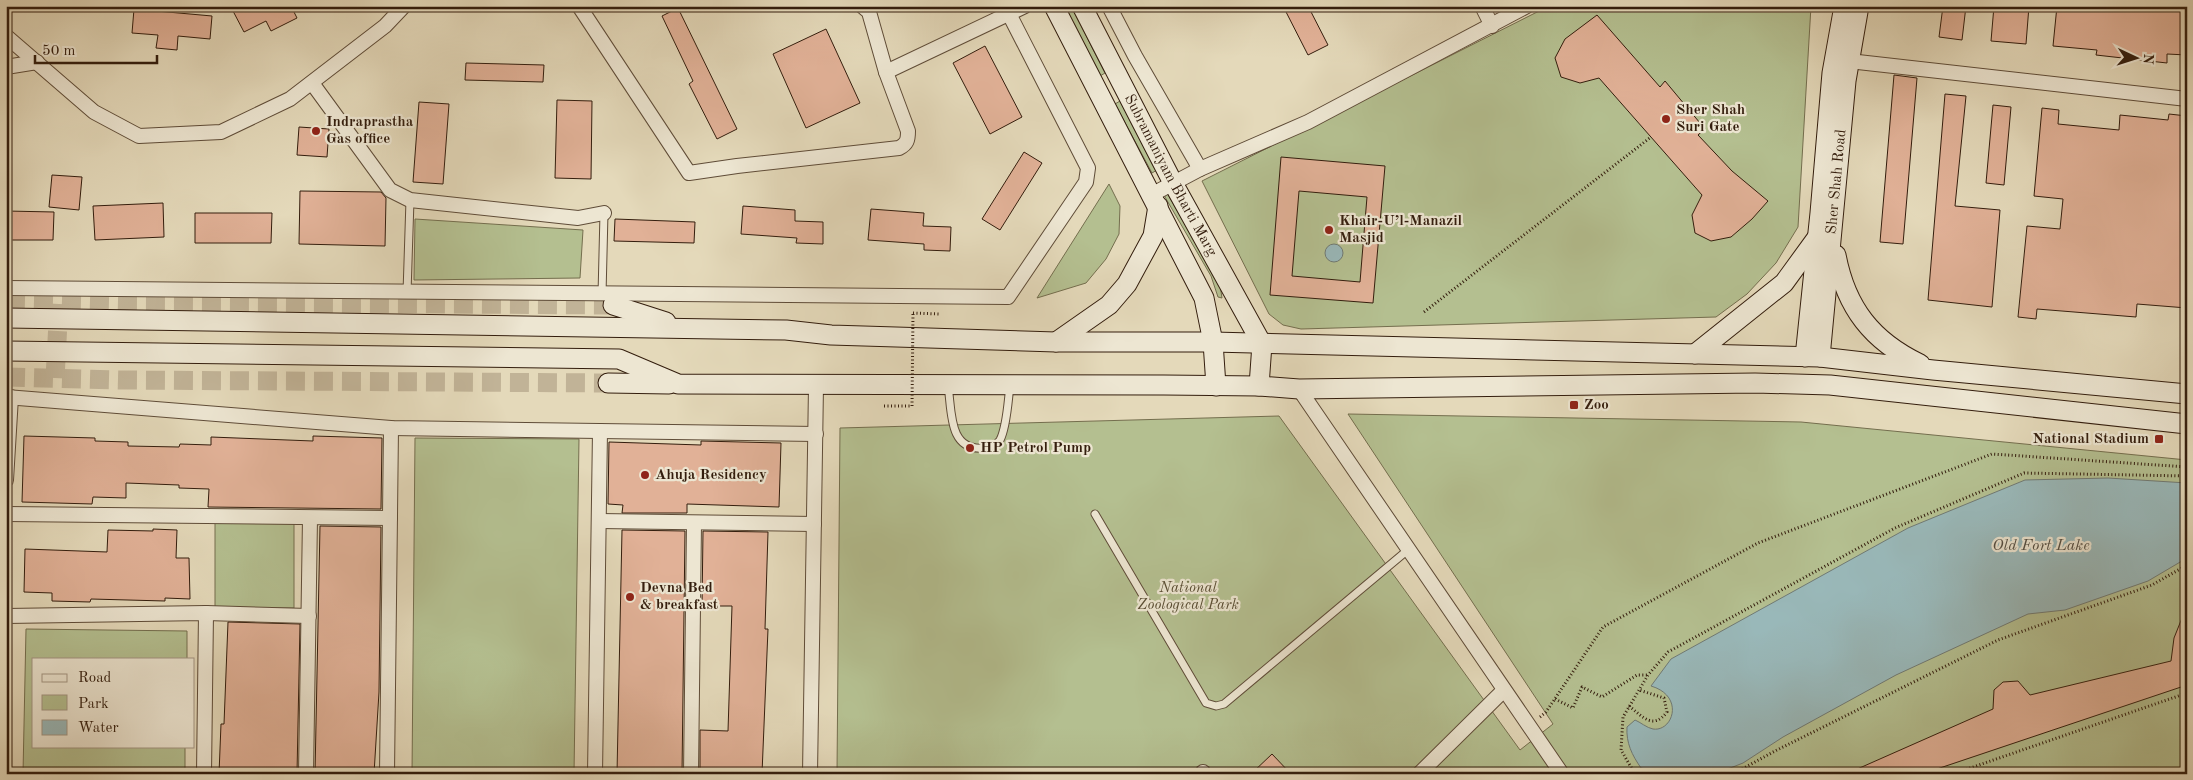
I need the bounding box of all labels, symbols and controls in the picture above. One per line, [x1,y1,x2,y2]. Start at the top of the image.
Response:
scale bar [35,32,158,64]
north arrow [2110,32,2160,82]
text: 50 m [42,44,76,59]
text: N [2141,53,2155,65]
street label: Subramaniyam Bharti Marg [1121,92,1219,259]
place label: Sher Shah Suri Gate [1676,103,1745,135]
marker: Sher Shah Suri Gate [1660,113,1672,125]
place label: Indraprastha Gas office [326,115,414,147]
marker: Indraprastha Gas office [310,125,322,137]
street label: Sher Shah Road [1824,128,1849,235]
place label: Khair-U’l-Manazil Masjid [1339,214,1463,246]
marker: Khair-U’l-Manazil Masjid [1323,224,1335,236]
place label: Zoo [1584,398,1609,413]
marker: Zoo [1568,399,1580,411]
place label: National Stadium [2033,432,2149,447]
marker: National Stadium [2153,433,2165,445]
place label: HP Petrol Pump [980,441,1091,456]
marker: HP Petrol Pump [964,442,976,454]
place label: Ahuja Residency [655,468,767,483]
marker: Ahuja Residency [639,469,651,481]
water label: Old Fort Lake [1992,538,2090,554]
place label: Devna Bed & breakfast [640,581,719,613]
park label: National Zoological Park [1137,581,1239,613]
marker: Devna Bed & breakfast [624,591,636,603]
legend [32,658,195,748]
text: Road [78,671,112,686]
text: Park [78,697,109,712]
text: Water [78,721,119,736]

